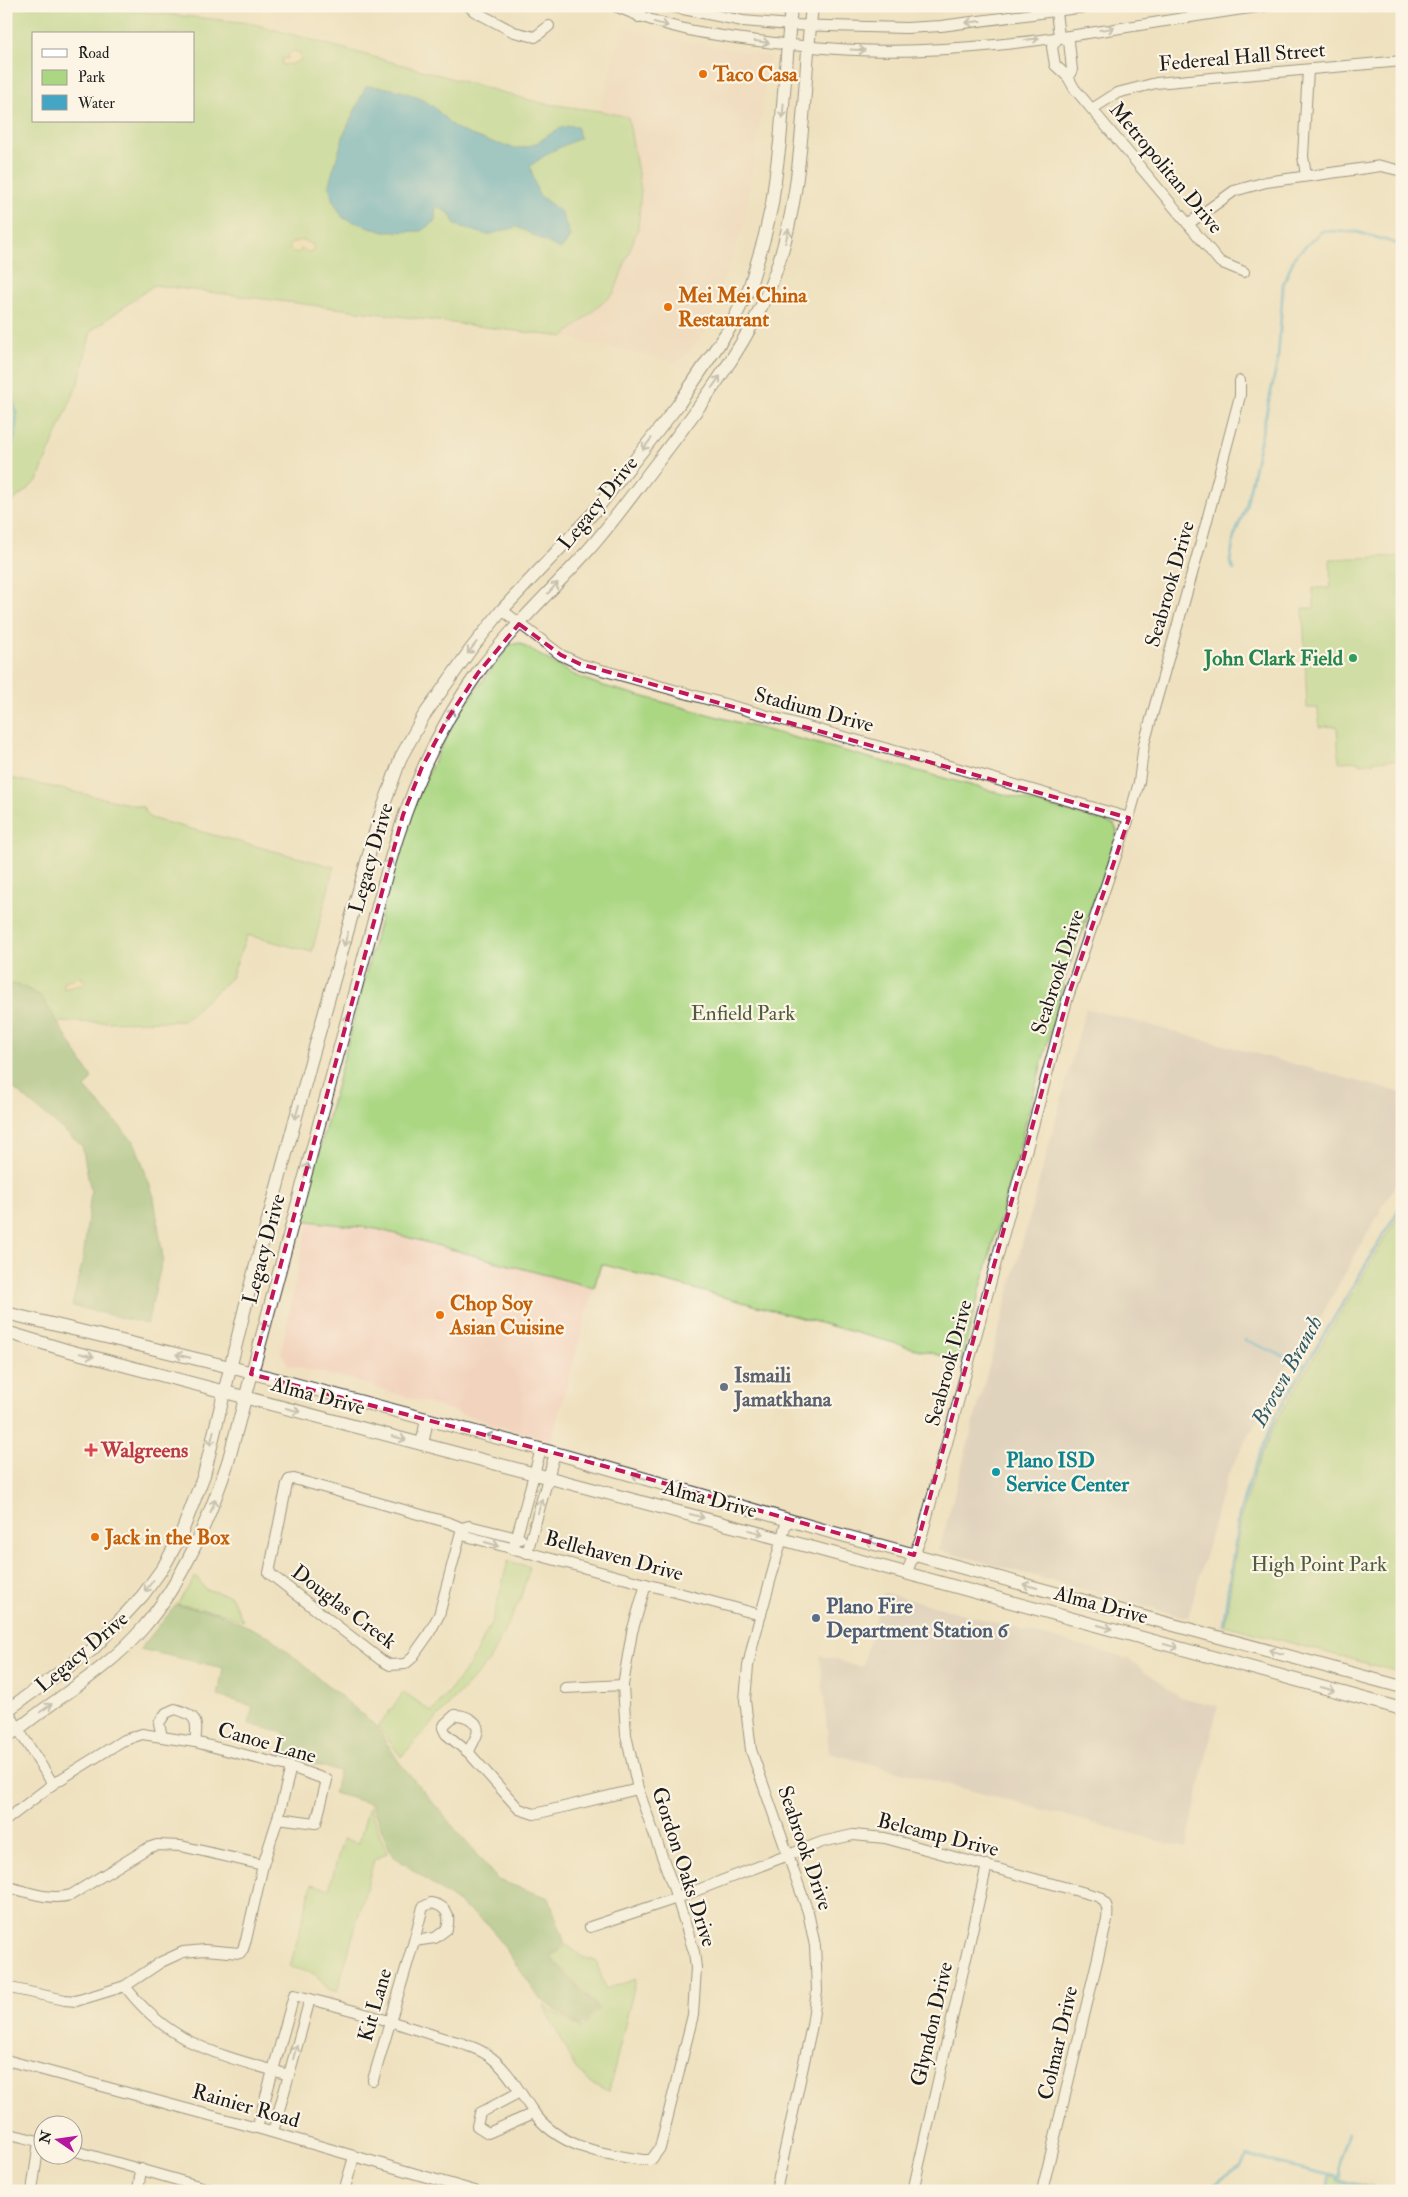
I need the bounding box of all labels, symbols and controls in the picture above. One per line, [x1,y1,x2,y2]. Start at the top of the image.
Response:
one-way arrow [965,17,981,27]
one-way arrow [652,19,668,29]
one-way arrow [1099,24,1115,34]
legend [32,32,195,122]
one-way arrow [1024,34,1040,44]
street label: Federeal Hall Street [1158,36,1327,78]
one-way arrow [753,37,769,47]
text: Road [78,44,110,63]
one-way arrow [850,45,866,54]
place label: Taco Casa [712,61,799,88]
text: Park [78,68,105,87]
marker: Taco Casa [697,68,709,80]
text: Water [77,94,115,113]
street label: Metropolitan Drive [1103,97,1229,240]
one-way arrow [778,103,788,119]
one-way arrow [782,228,792,244]
place label: Mei Mei China Restaurant [677,282,808,333]
marker: Mei Mei China Restaurant [662,301,674,313]
one-way arrow [711,376,721,390]
one-way arrow [642,437,653,450]
street label: Legacy Drive [552,450,644,555]
street label: Seabrook Drive [1139,518,1201,650]
one-way arrow [547,582,559,595]
one-way arrow [466,641,477,654]
place label: John Clark Field [1203,645,1344,672]
marker: John Clark Field [1347,652,1359,664]
street label: Stadium Drive [751,681,877,739]
one-way arrow [446,709,456,723]
street label: Legacy Drive [342,800,400,916]
one-way arrow [384,858,394,874]
street label: Seabrook Drive [1025,906,1091,1038]
one-way arrow [340,930,350,946]
park label: Enfield Park [691,1000,795,1027]
one-way arrow [341,1014,351,1030]
one-way arrow [292,1104,302,1120]
one-way arrow [301,1162,311,1178]
street label: Legacy Drive [236,1191,292,1307]
place label: Chop Soy Asian Cuisine [449,1290,564,1341]
street label: Seabrook Drive [919,1297,979,1429]
marker: Chop Soy Asian Cuisine [434,1309,446,1321]
water label: Brown Branch [1245,1311,1329,1432]
one-way arrow [260,1319,269,1335]
one-way arrow [78,1351,94,1360]
one-way arrow [175,1351,191,1360]
place label: Ismaili Jamatkhana [733,1362,833,1413]
street label: Alma Drive [267,1370,368,1422]
marker: Ismaili Jamatkhana [718,1381,730,1393]
one-way arrow [285,1406,301,1415]
one-way arrow [207,1430,216,1446]
one-way arrow [486,1432,502,1441]
one-way arrow [390,1434,406,1443]
place label: Walgreens [100,1437,188,1464]
marker: Walgreens [85,1444,97,1456]
place label: Plano ISD Service Center [1006,1447,1130,1498]
marker: Plano ISD Service Center [990,1466,1002,1478]
one-way arrow [632,1471,648,1481]
street label: Alma Drive [659,1473,760,1525]
one-way arrow [208,1499,218,1514]
one-way arrow [536,1499,545,1515]
one-way arrow [688,1512,704,1522]
place label: Jack in the Box [104,1524,230,1551]
street label: Bellehaven Drive [542,1525,686,1588]
one-way arrow [748,1528,764,1537]
marker: Jack in the Box [89,1531,101,1543]
one-way arrow [865,1538,881,1548]
one-way arrow [484,1539,500,1549]
park label: High Point Park [1251,1551,1387,1578]
street label: Douglas Creek [286,1559,402,1655]
one-way arrow [144,1579,155,1592]
street label: Alma Drive [1050,1579,1151,1631]
one-way arrow [1022,1581,1038,1591]
place label: Plano Fire Department Station 6 [826,1593,1009,1644]
street label: Legacy Drive [30,1605,134,1699]
marker: Plano Fire Department Station 6 [810,1612,822,1624]
one-way arrow [1097,1623,1113,1633]
one-way arrow [1163,1641,1179,1651]
one-way arrow [1269,1647,1285,1656]
one-way arrow [1319,1684,1335,1694]
one-way arrow [39,1703,53,1713]
street label: Canoe Lane [215,1716,320,1770]
street label: Seabrook Drive [771,1782,839,1914]
street label: Gordon Oaks Drive [645,1784,723,1951]
street label: Belcamp Drive [874,1807,1002,1863]
street label: Glyndon Drive [905,1959,959,2089]
street label: Kit Lane [352,1965,398,2045]
street label: Colmar Drive [1032,1983,1084,2103]
one-way arrow [291,2044,301,2060]
street label: Rainier Road [189,2078,303,2134]
north arrow [32,2114,82,2164]
text: N [36,2129,56,2146]

